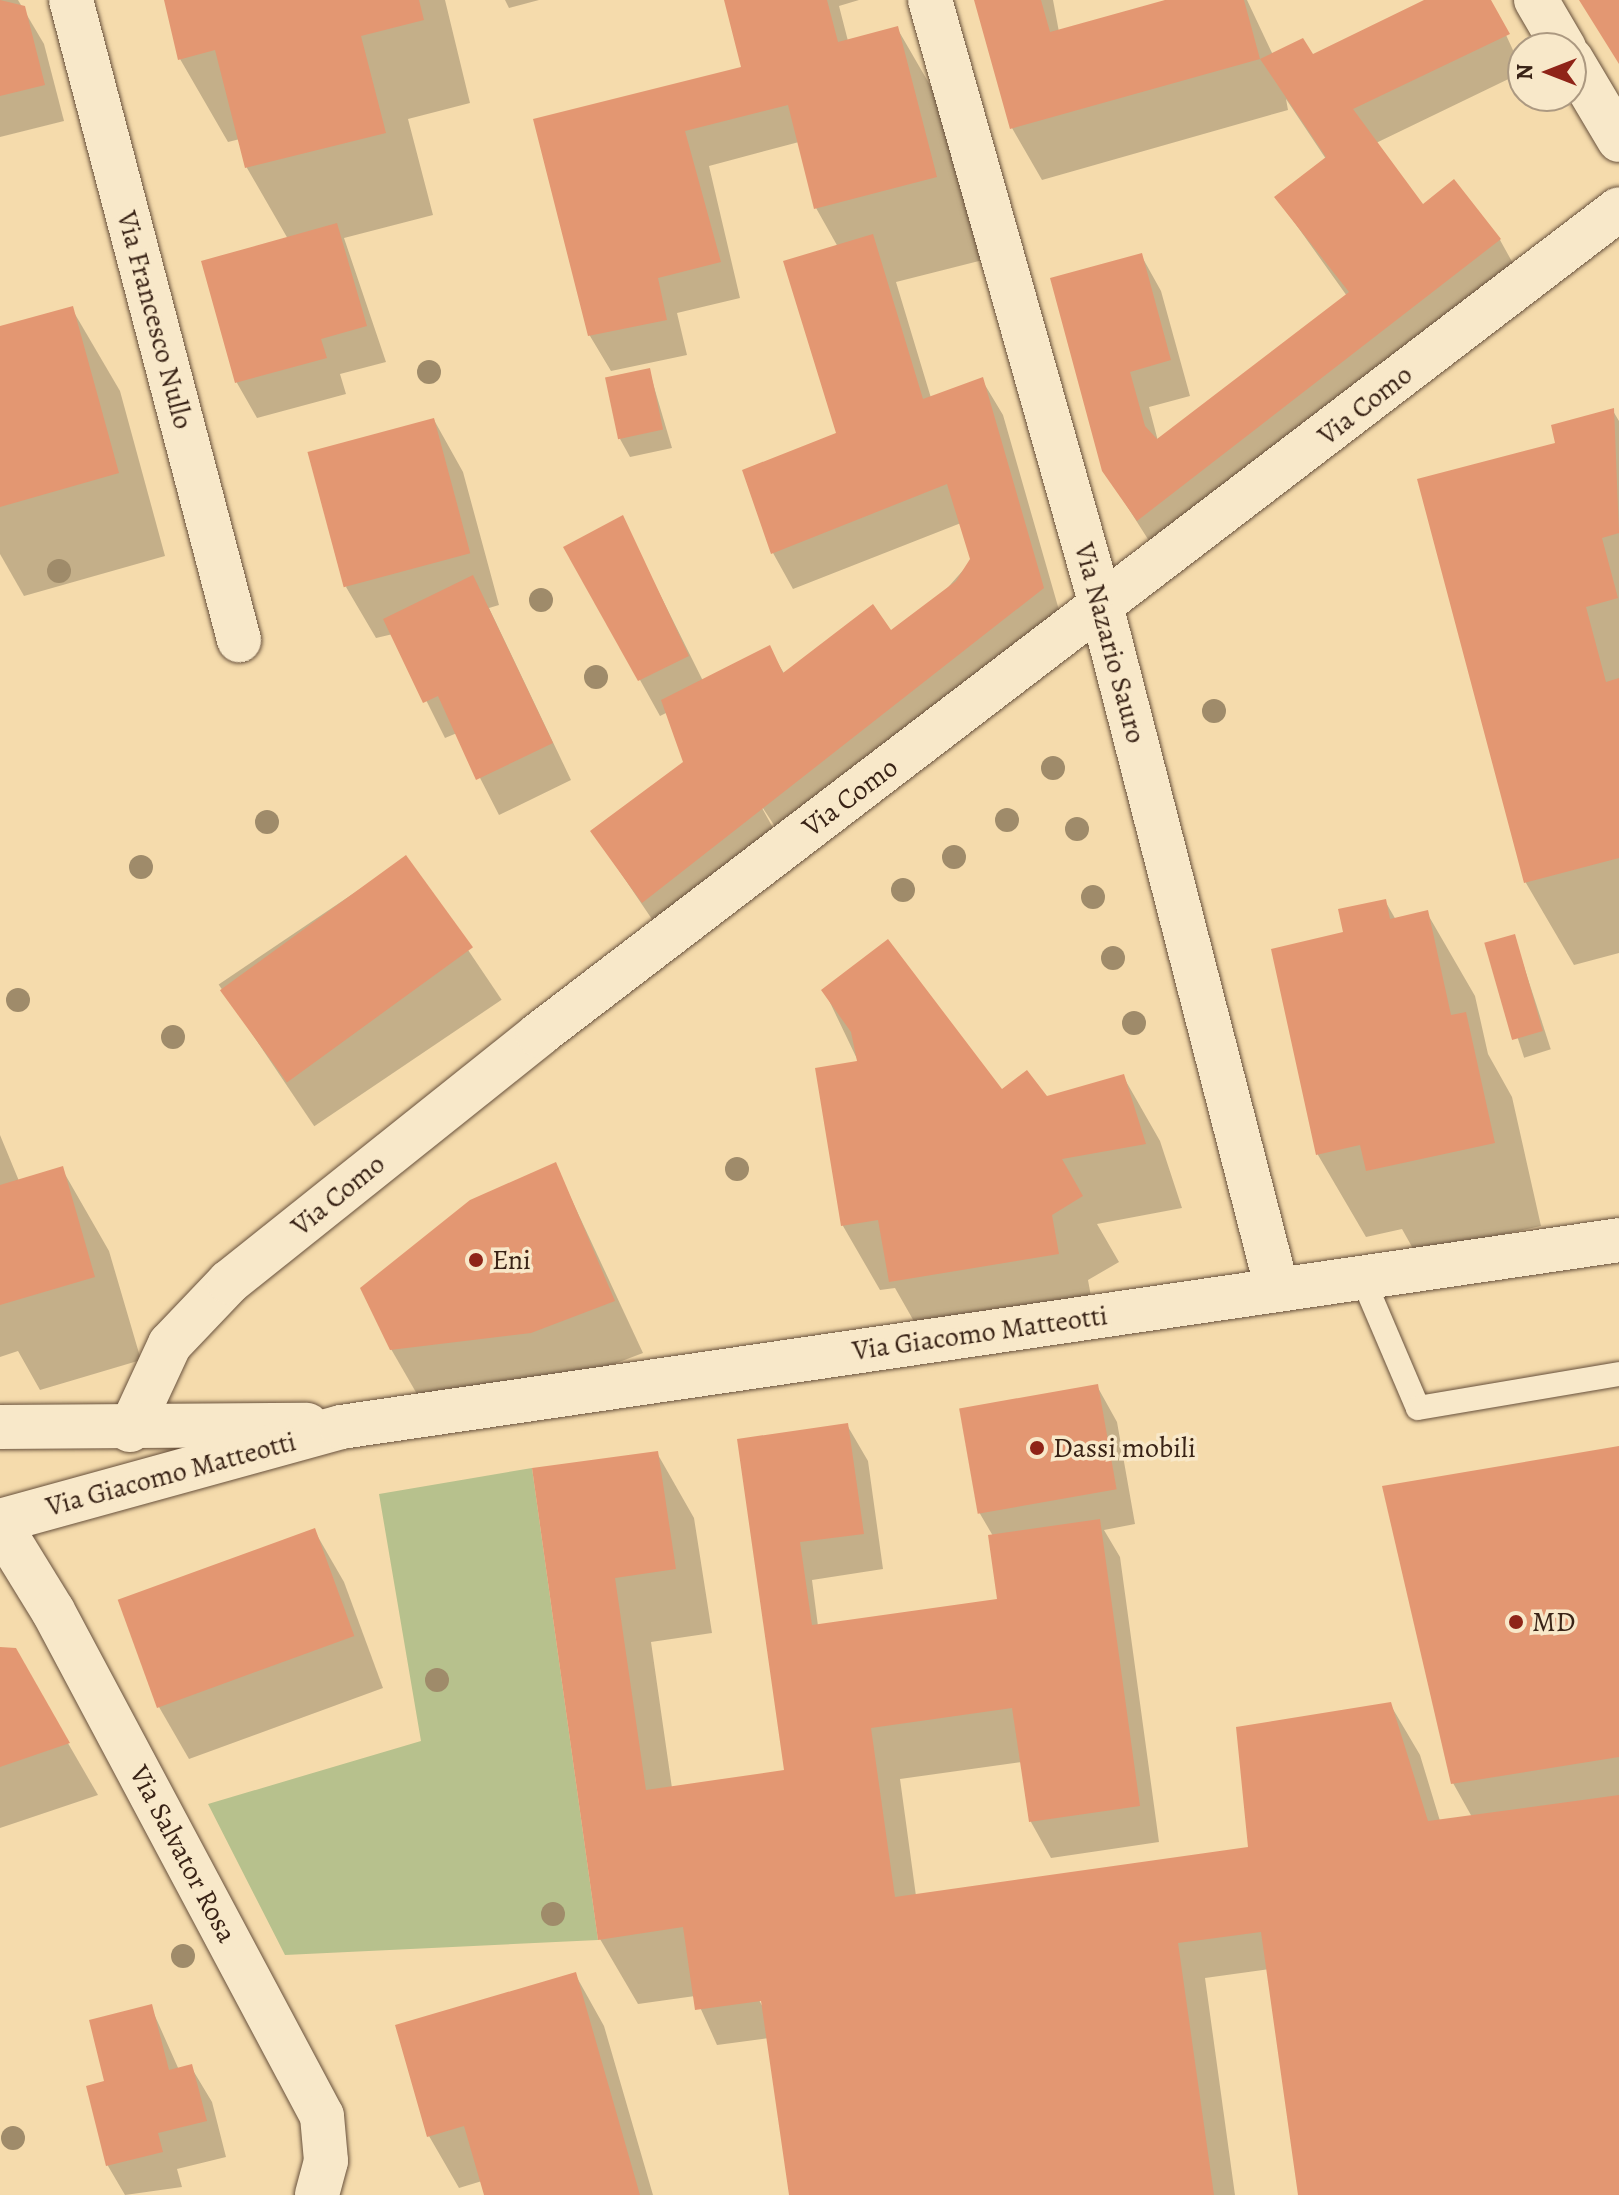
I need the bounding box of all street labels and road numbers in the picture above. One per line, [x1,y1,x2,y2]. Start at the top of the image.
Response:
street label: Via Francesco Nullo [110,207,200,433]
street label: Via Como [1311,358,1419,452]
street label: Via Nazario Sauro [1067,539,1153,747]
street label: Via Como [796,750,904,844]
street label: Via Como [284,1147,392,1243]
street label: Via Giacomo Matteotti [850,1298,1110,1368]
street label: Via Giacomo Matteotti [42,1424,300,1524]
street label: Via Salvator Rosa [122,1760,244,1948]

